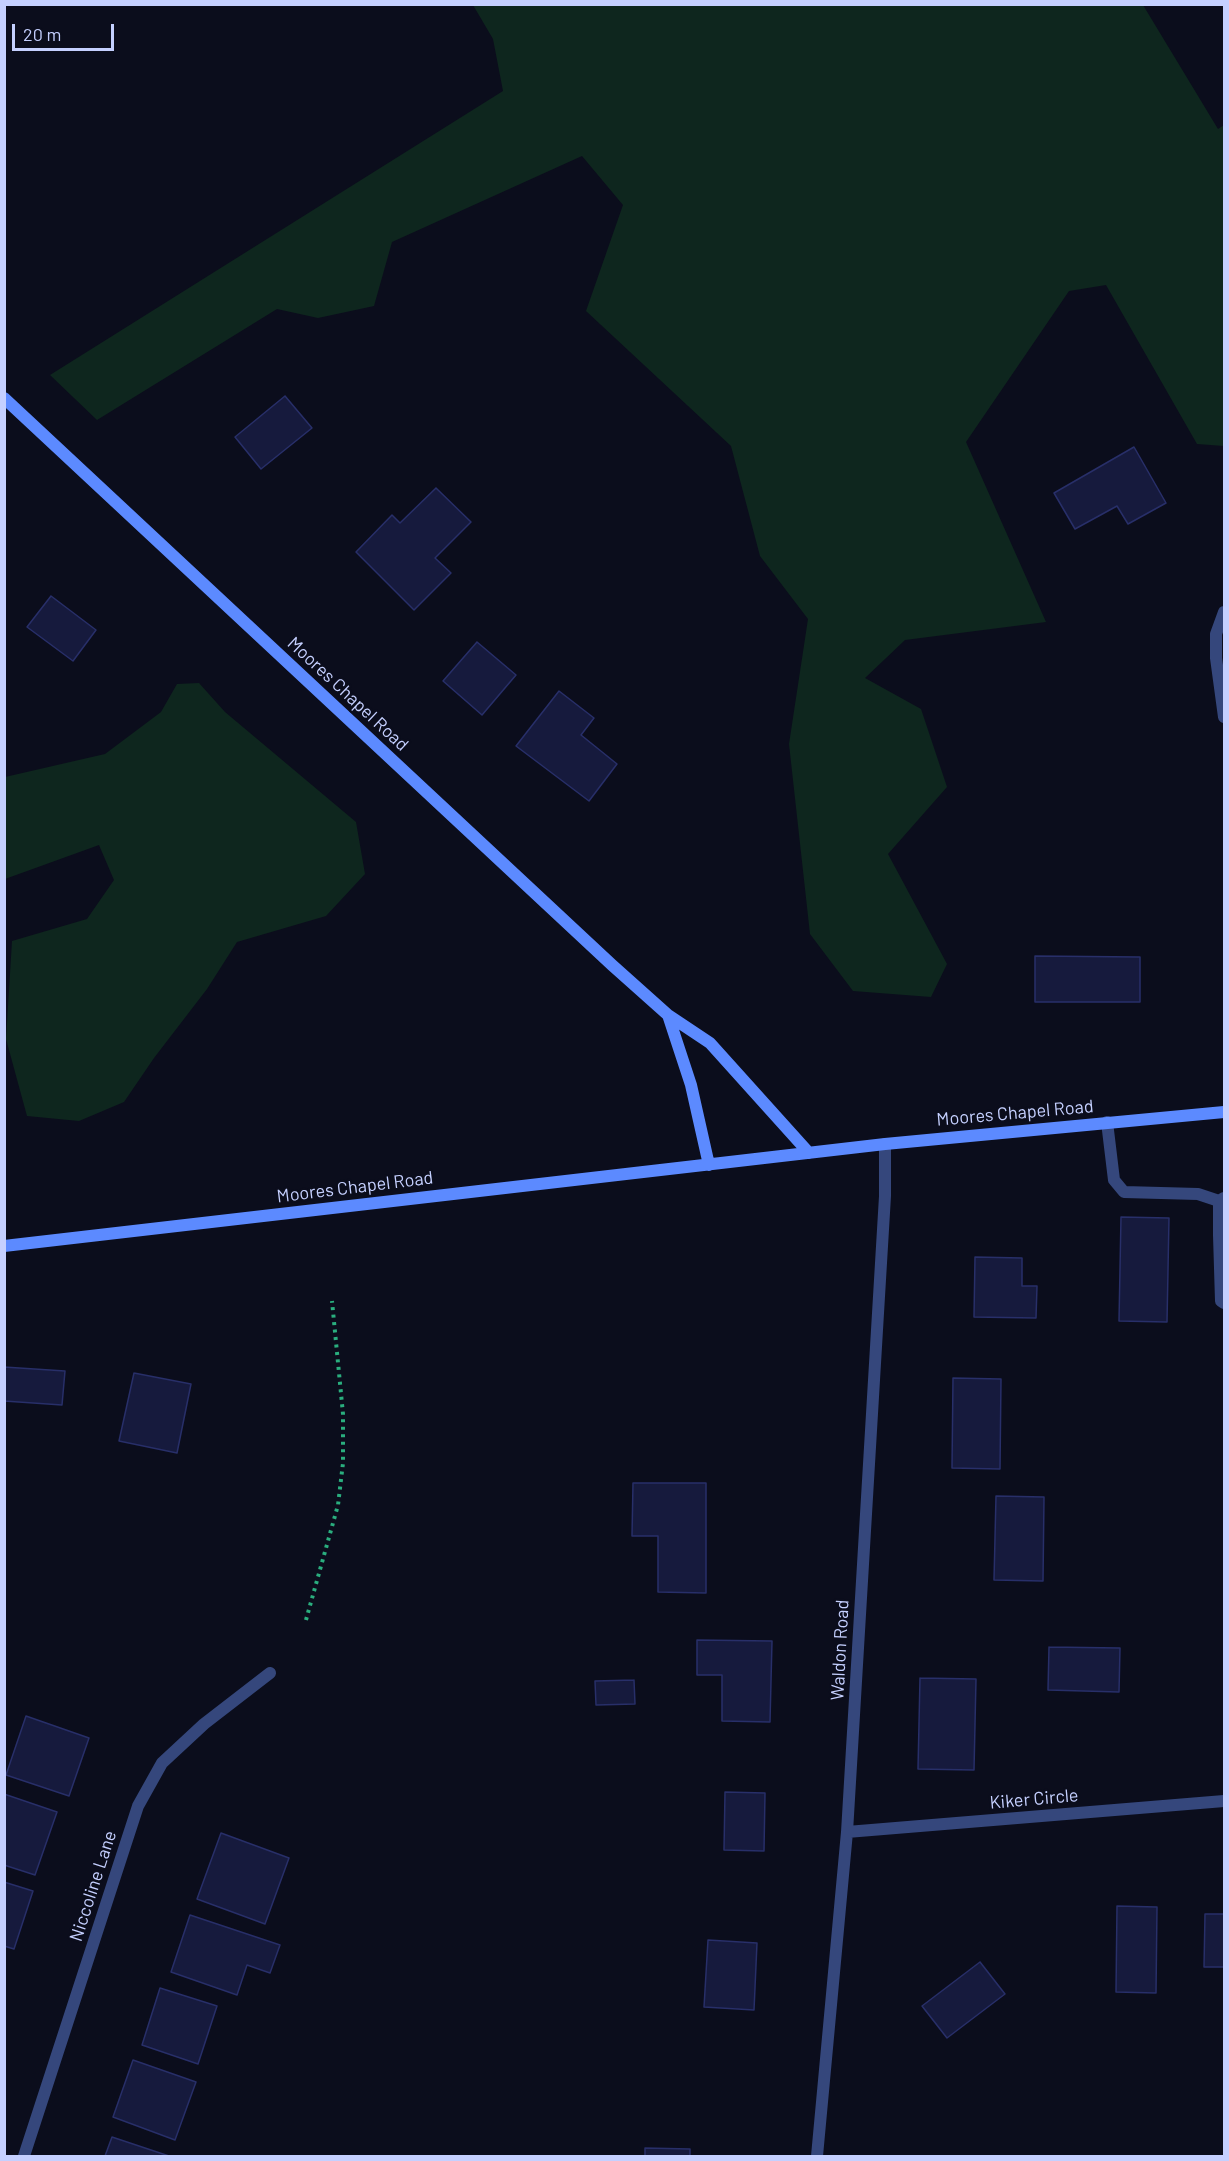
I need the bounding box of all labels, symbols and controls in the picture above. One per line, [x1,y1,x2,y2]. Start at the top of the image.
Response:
scale bar [15,12,117,50]
text: 20 m [23,23,61,45]
street label: Moores Chapel Road [283,632,413,756]
street label: Moores Chapel Road [936,1095,1094,1131]
street label: Moores Chapel Road [276,1167,434,1207]
street label: Waldon Road [827,1599,853,1701]
street label: Kiker Circle [989,1784,1079,1814]
street label: Niccoline Lane [65,1828,121,1944]

